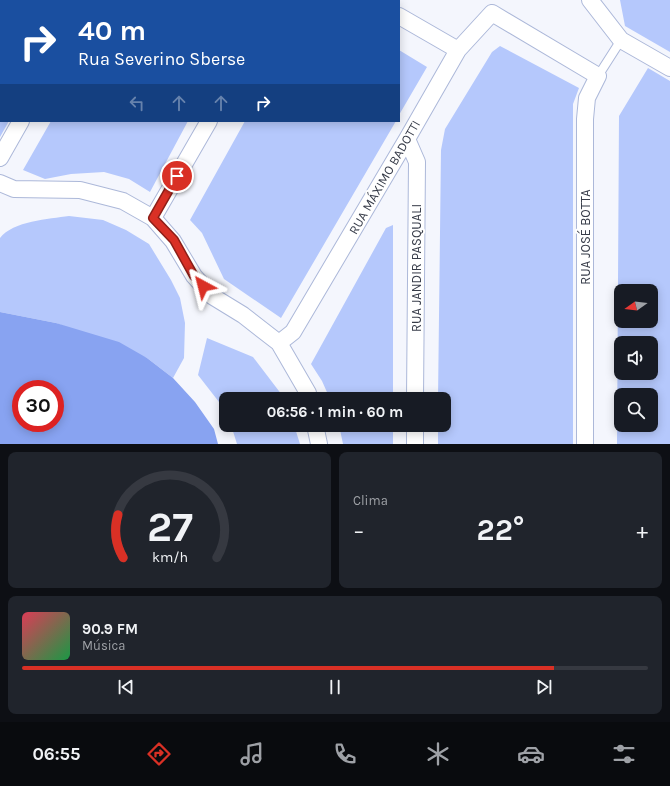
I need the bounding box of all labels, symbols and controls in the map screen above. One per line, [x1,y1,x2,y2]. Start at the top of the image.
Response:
text: 40 m [78,14,146,47]
icon: right [12,16,64,68]
text: Rua Severino Sberse [78,48,245,70]
icon: left [126,92,148,114]
icon: ahead [168,92,190,114]
icon: ahead [210,92,232,114]
icon: right [252,92,274,114]
street label: RUA MÁXIMO BADOTTI [344,117,423,237]
pin [160,159,194,193]
icon: arrive [166,165,188,187]
street label: RUA JOSÉ BOTTA [576,189,593,285]
street label: RUA JANDIR PASQUALI [409,204,424,332]
position arrow [182,265,224,307]
north arrow [614,284,658,328]
map controls [614,284,658,432]
button: sound [614,336,658,380]
speed limit sign: 30 [12,380,64,432]
button: search [614,388,658,432]
text: 06:56 · 1 min · 60 m [267,403,403,421]
text: Clima [353,493,388,508]
text: 27 [147,503,192,551]
text: 22° [477,512,524,548]
text: − [353,518,365,544]
text: + [636,518,648,544]
text: km/h [151,549,188,566]
text: 90.9 FM [82,620,138,638]
text: Música [82,638,125,653]
icon: previous [115,676,137,698]
icon: pause [324,676,346,698]
icon: next [533,676,555,698]
icon: directions [145,740,173,768]
icon: music [238,740,266,768]
icon: phone [331,740,359,768]
icon: climate [424,740,452,768]
icon: car [517,740,545,768]
icon: filters [610,740,638,768]
text: 06:55 [32,743,81,765]

